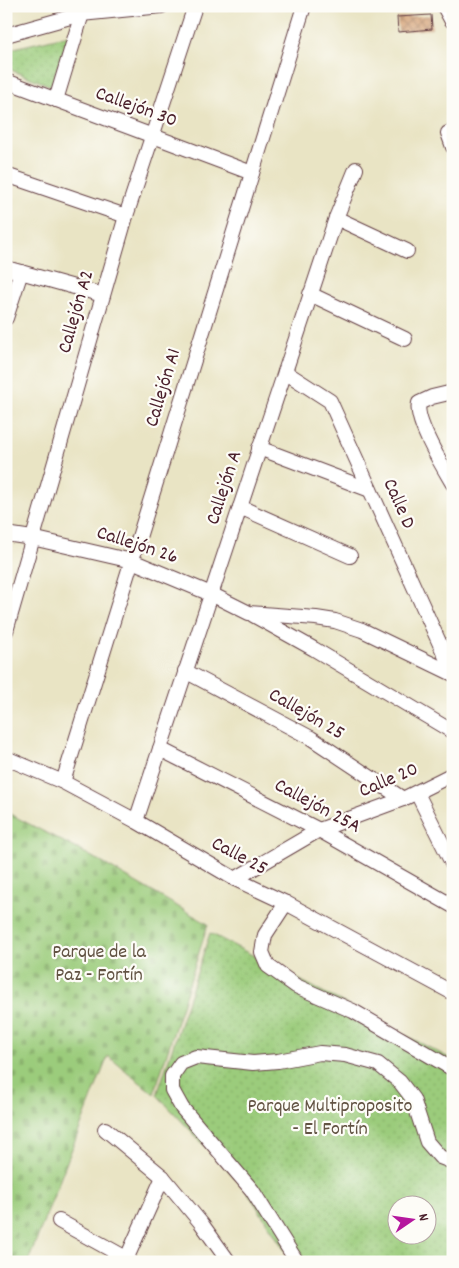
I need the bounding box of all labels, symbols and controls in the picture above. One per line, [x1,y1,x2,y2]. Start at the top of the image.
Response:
street label: Callejón 30 [91,80,181,136]
street label: Callejón A2 [52,267,102,357]
street label: Callejón A1 [139,345,189,431]
street label: Callejón A [200,447,250,529]
street label: Calle D [375,474,421,534]
street label: Callejón 26 [93,520,181,572]
street label: Callejón 25 [263,682,349,748]
street label: Calle 20 [355,756,423,806]
street label: Callejón 25A [269,772,365,842]
street label: Calle 25 [206,831,272,883]
park label: Parque de la Paz - Fortín [52,939,146,990]
park label: Parque Multiproposito - El Fortín [248,1093,413,1144]
north arrow [386,1196,436,1246]
text: N [412,1212,433,1223]

